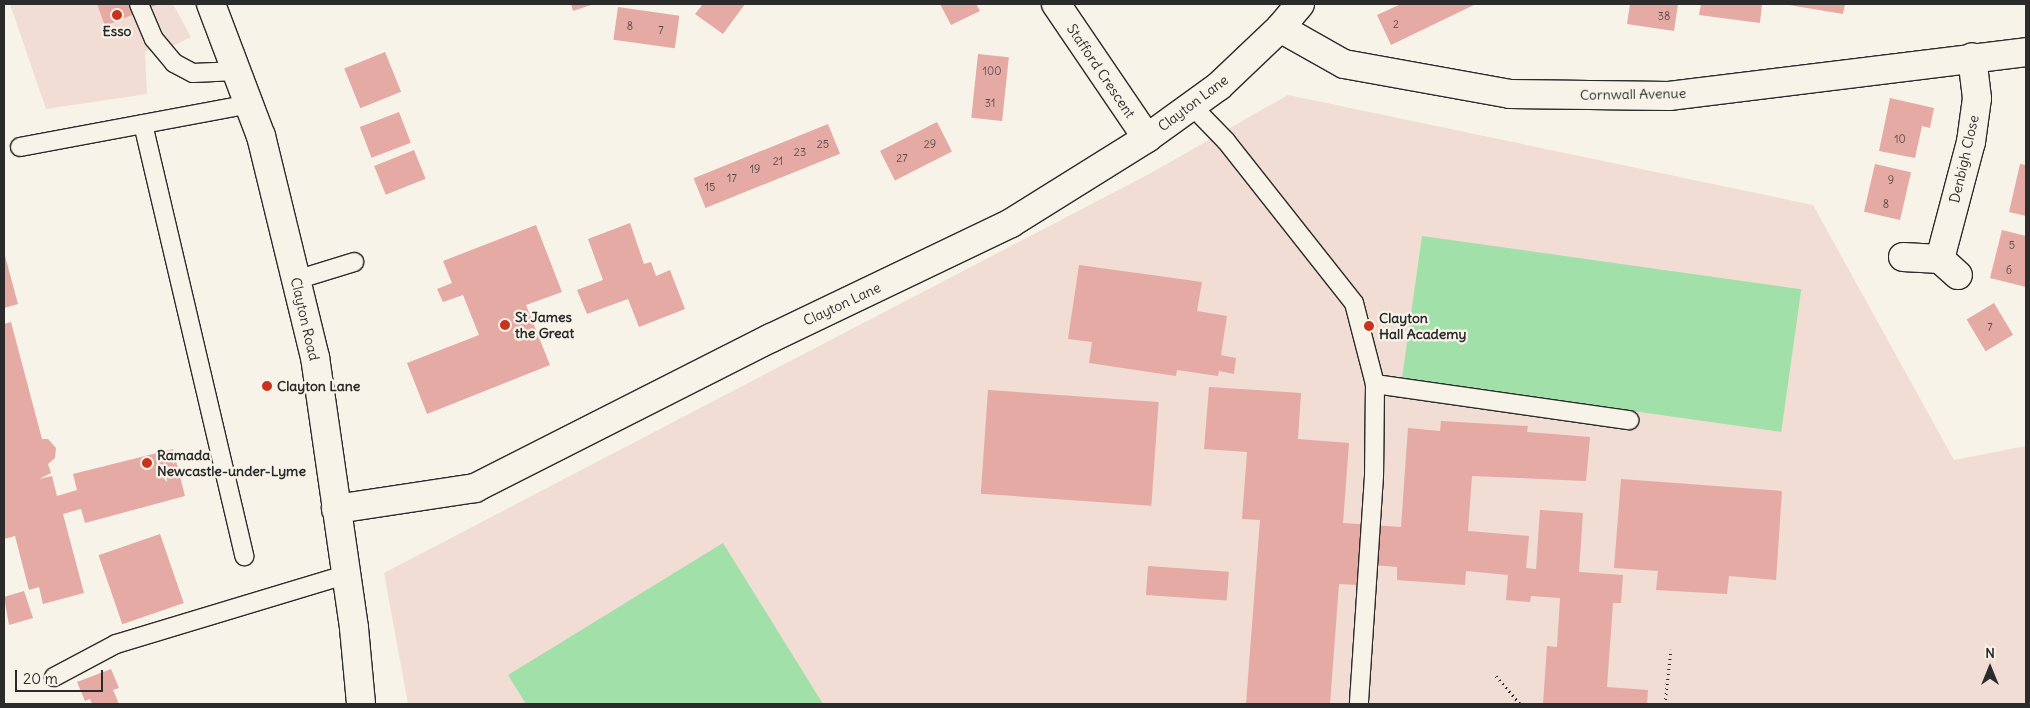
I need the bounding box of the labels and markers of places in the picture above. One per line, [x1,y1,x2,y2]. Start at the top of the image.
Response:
marker: Esso [111,9,123,21]
place label: Esso [103,23,131,39]
place label: St James the Great [515,309,574,342]
place label: Clayton Hall Academy [1379,310,1466,342]
marker: St James the Great [499,319,511,331]
marker: Clayton Hall Academy [1363,320,1375,332]
place label: Clayton Lane [277,378,360,394]
marker: Clayton Lane [261,380,273,392]
place label: Ramada Newcastle-under-Lyme [157,447,306,480]
marker: Ramada Newcastle-under-Lyme [141,457,153,469]

